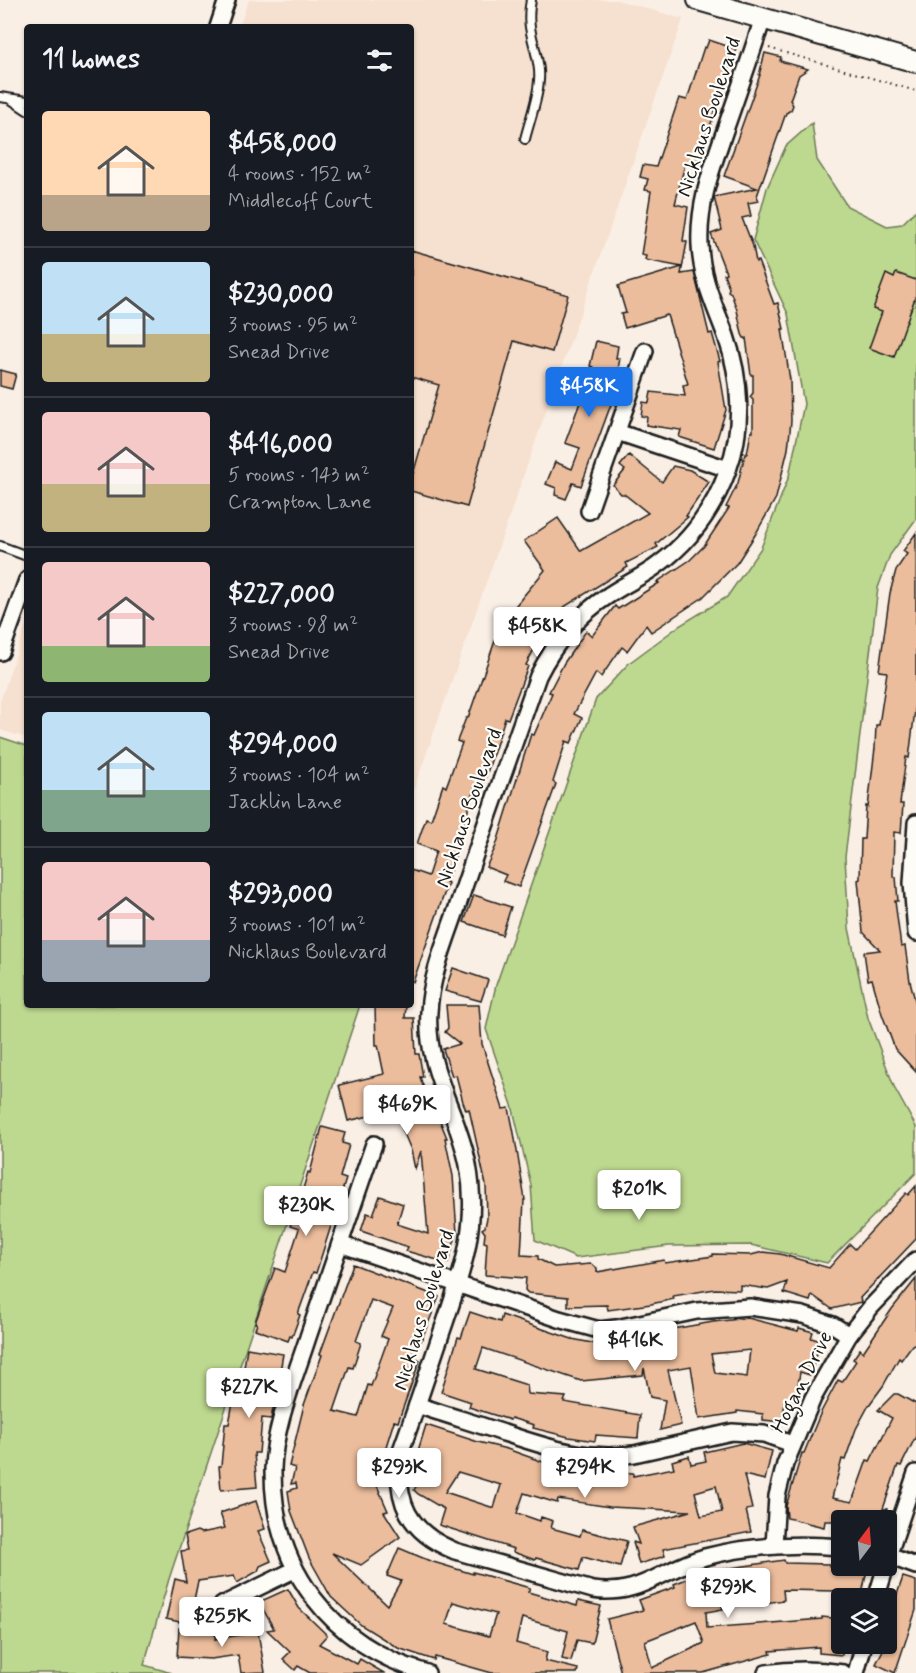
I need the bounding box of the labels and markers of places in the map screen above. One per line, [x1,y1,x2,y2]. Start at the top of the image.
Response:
pin: $458K [547,367,631,418]
pin: $458K [495,607,579,658]
pin: $469K [365,1085,449,1136]
pin: $201K [597,1170,681,1221]
pin: $230K [264,1186,348,1237]
pin: $416K [593,1321,677,1372]
pin: $227K [207,1368,291,1419]
pin: $293K [357,1448,441,1499]
pin: $294K [543,1448,627,1499]
pin: $293K [686,1568,770,1619]
pin: $255K [180,1597,264,1648]

